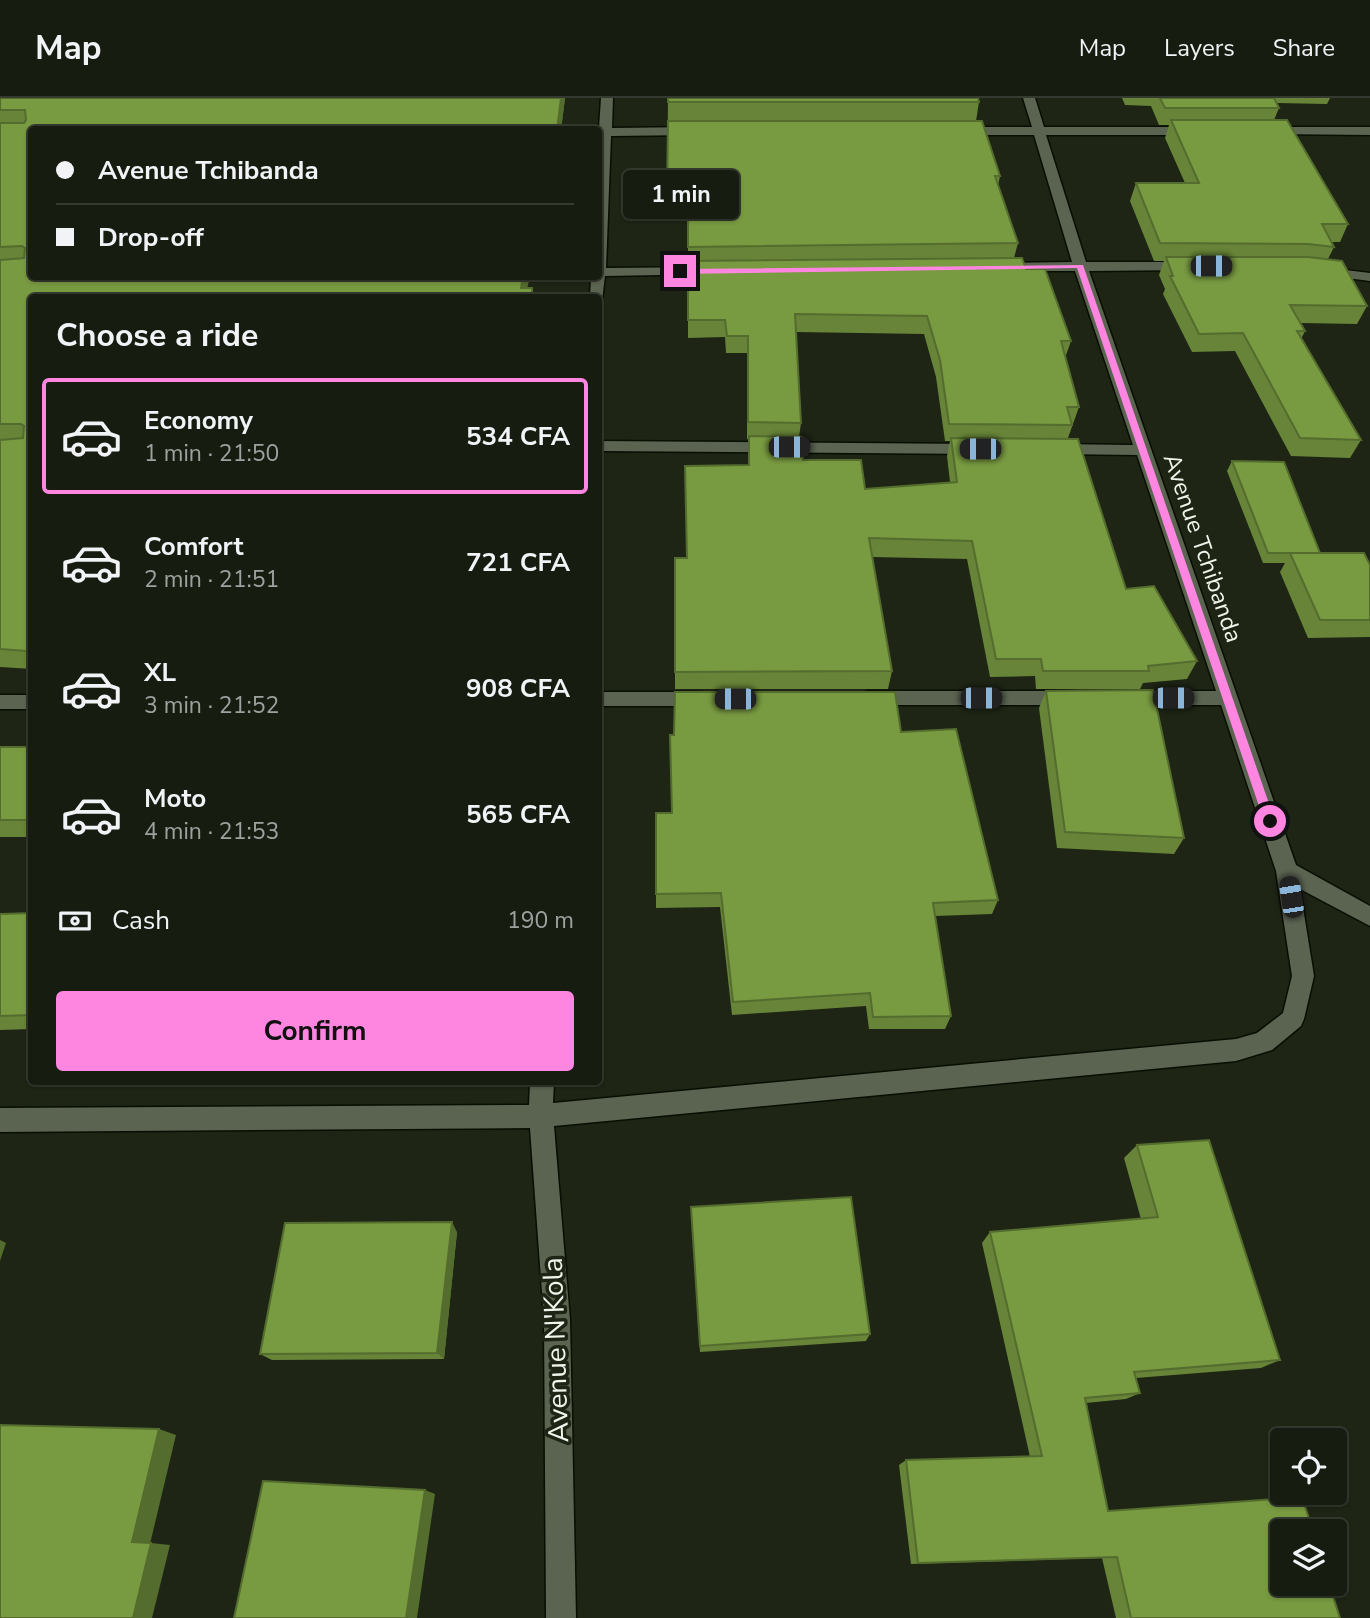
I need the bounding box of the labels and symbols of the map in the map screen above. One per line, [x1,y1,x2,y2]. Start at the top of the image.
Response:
callout: 1 min [622,170,738,218]
route end [664,255,696,287]
car [1191,256,1233,277]
car [769,437,811,458]
car [960,439,1002,460]
street label: Avenue Tchibanda [1156,449,1250,647]
car [961,688,1003,709]
car [1153,688,1195,709]
car [715,689,757,710]
route start [1254,805,1286,837]
car [1278,875,1305,919]
street label: Avenue N'Kola [534,1257,578,1443]

